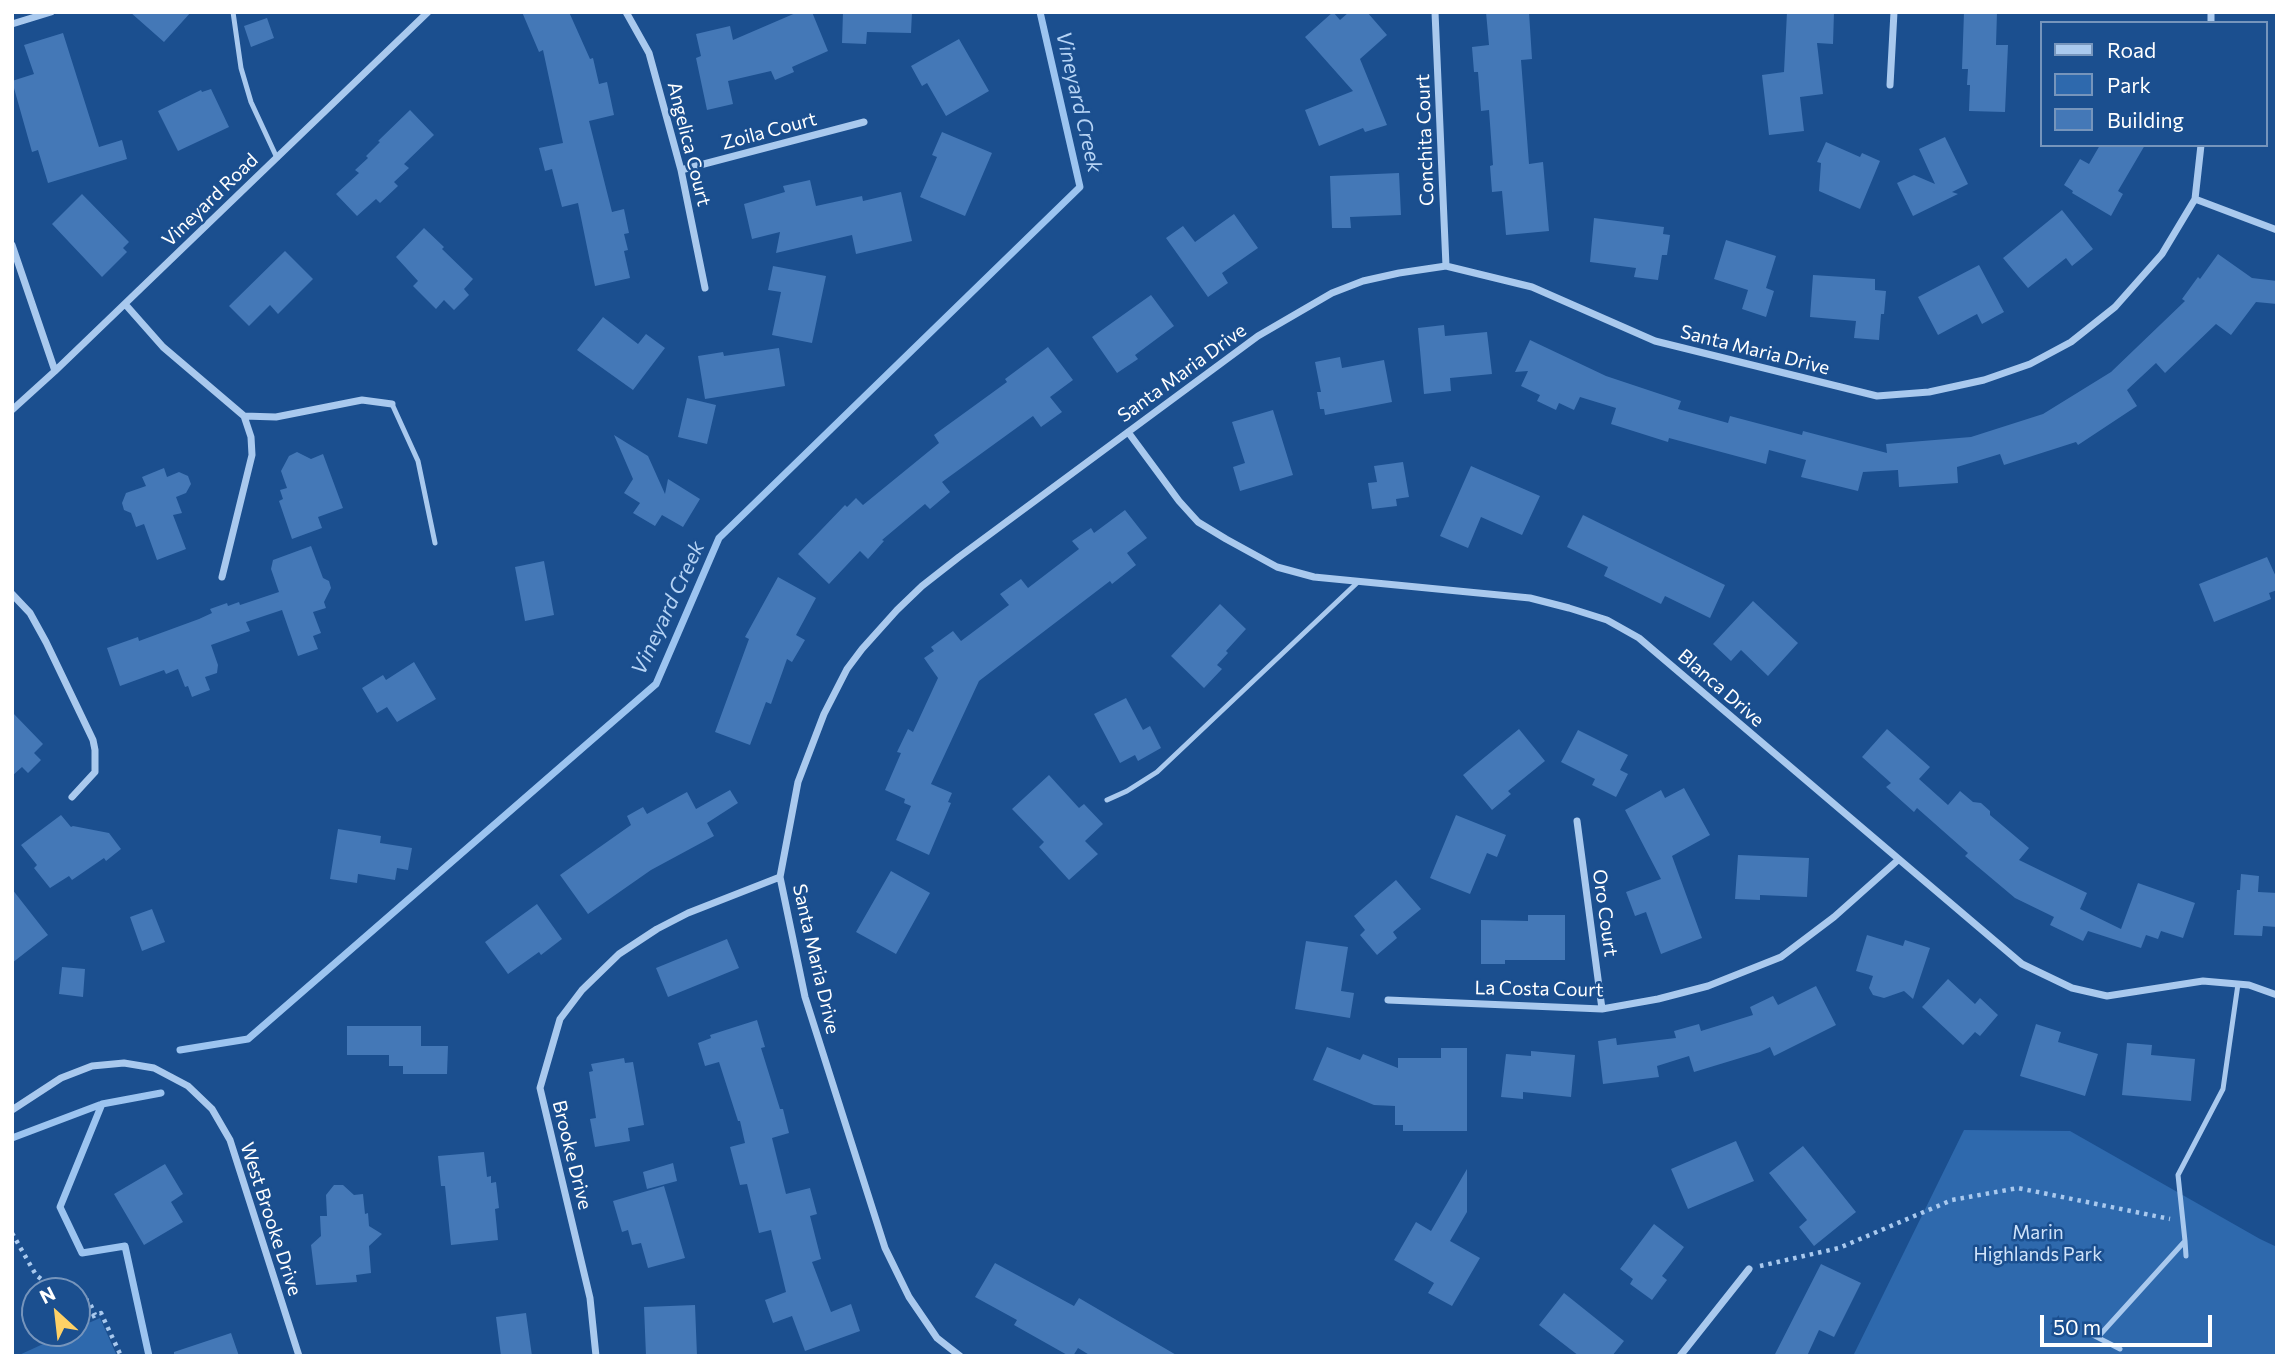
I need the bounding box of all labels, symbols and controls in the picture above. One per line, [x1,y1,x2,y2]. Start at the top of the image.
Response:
legend [2040,21,2268,147]
water label: Vineyard Creek [1050,29,1108,175]
text: Road [2107,37,2156,62]
text: Park [2107,72,2151,97]
street label: Conchita Court [1411,74,1439,206]
street label: Angelica Court [663,80,715,208]
street label: Zoila Court [719,107,819,155]
text: Building [2107,107,2184,132]
street label: Vineyard Road [157,149,263,251]
street label: Santa Maria Drive [1113,319,1251,427]
street label: Santa Maria Drive [1678,320,1832,380]
water label: Vineyard Creek [626,537,710,679]
street label: Blanca Drive [1673,644,1769,732]
street label: Oro Court [1588,868,1622,958]
street label: Santa Maria Drive [788,882,844,1036]
street label: La Costa Court [1474,976,1604,1002]
street label: Brooke Drive [547,1098,597,1212]
street label: West Brooke Drive [235,1140,307,1298]
park label: Marin Highlands Park [1974,1222,2102,1266]
north arrow [21,1277,91,1347]
text: N [36,1281,59,1308]
scale bar [2044,1302,2216,1346]
text: 50 m [2053,1314,2101,1339]

